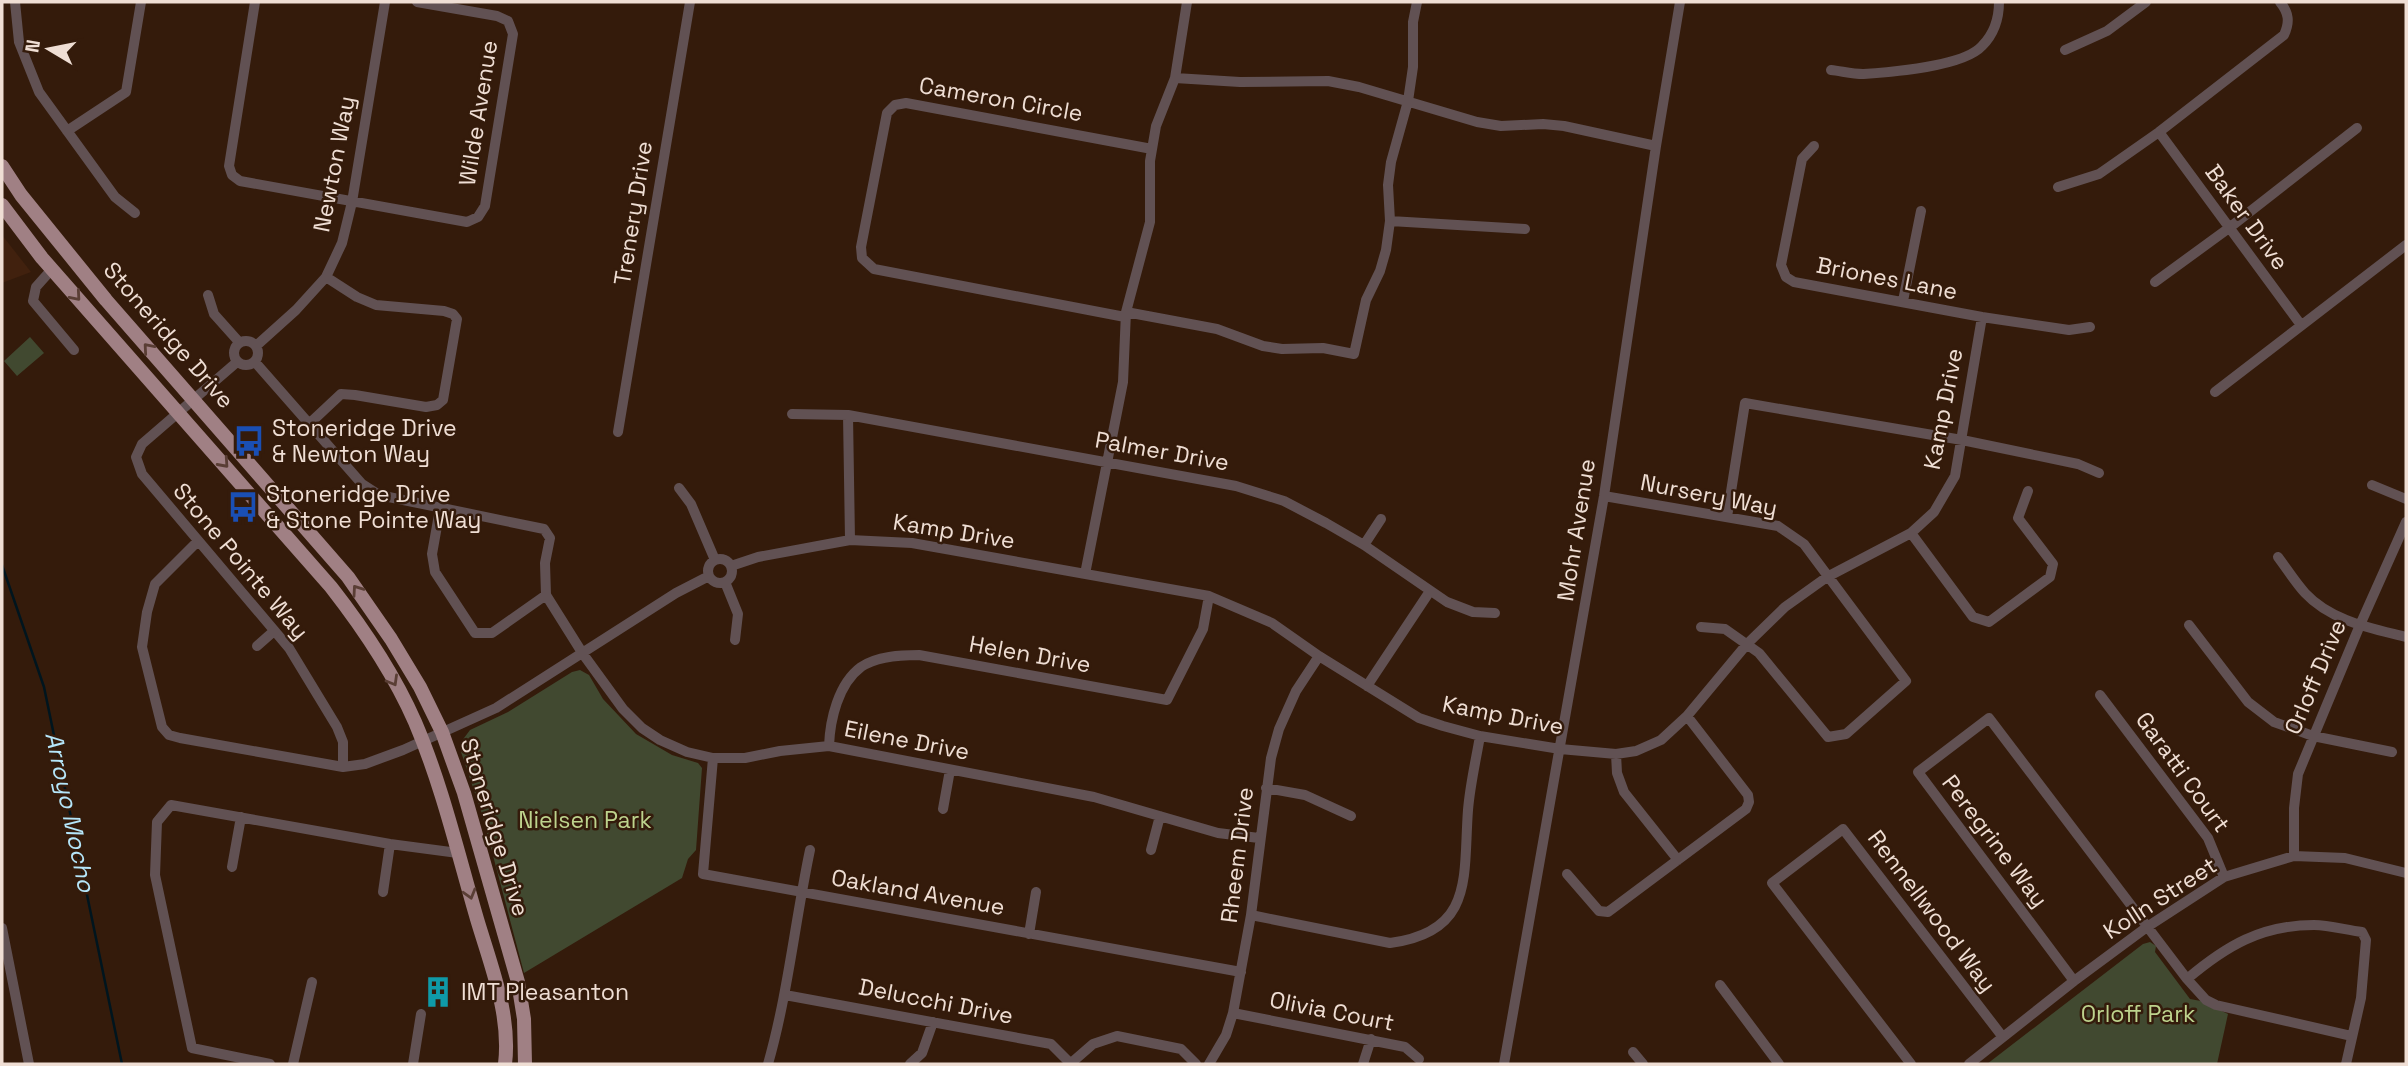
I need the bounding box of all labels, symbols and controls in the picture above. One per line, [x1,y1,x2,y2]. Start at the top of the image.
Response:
north arrow [14,14,84,84]
text: N [19,38,46,55]
street label: Wilde Avenue [452,38,504,188]
street label: Cameron Circle [917,70,1085,128]
street label: Newton Way [306,93,362,235]
street label: Trenery Drive [607,139,659,287]
street label: Baker Drive [2199,158,2295,276]
street label: Briones Lane [1814,250,1960,306]
street label: Stoneridge Drive [97,255,241,415]
one-way arrow [68,287,80,300]
one-way arrow [144,343,156,356]
street label: Kamp Drive [1917,346,1969,472]
place label: Stoneridge Drive & Newton Way [272,413,457,469]
bus stop icon: Stoneridge Drive & Newton Way [232,424,266,458]
street label: Palmer Drive [1093,424,1231,478]
one-way arrow [215,455,228,468]
street label: Mohr Avenue [1550,457,1602,603]
street label: Nursery Way [1638,467,1780,523]
street label: Stone Pointe Way [167,476,315,646]
place label: Stoneridge Drive & Stone Pointe Way [266,479,481,535]
bus stop icon: Stoneridge Drive & Stone Pointe Way [226,490,260,524]
street label: Kamp Drive [891,507,1017,555]
one-way arrow [352,584,365,597]
street label: Orloff Drive [2277,615,2353,739]
street label: Helen Drive [967,629,1093,679]
one-way arrow [385,673,398,686]
street label: Kamp Drive [1440,689,1566,741]
street label: Garatti Court [2129,706,2237,838]
street label: Eilene Drive [842,713,972,767]
water label: Arroyo Mocho [38,729,103,896]
street label: Stoneridge Drive [454,734,536,920]
street label: Peregrine Way [1935,769,2055,913]
street label: Rheem Drive [1214,785,1260,925]
park label: Nielsen Park [518,805,652,835]
street label: Rennellwood Way [1861,824,2003,998]
street label: Kolln Street [2098,850,2222,946]
street label: Oakland Avenue [829,862,1007,922]
one-way arrow [461,888,476,900]
street label: Delucchi Drive [856,971,1016,1031]
building icon: IMT Pleasanton [421,975,455,1009]
place label: IMT Pleasanton [461,977,629,1007]
street label: Olivia Court [1267,984,1397,1038]
park label: Orloff Park [2081,999,2195,1029]

